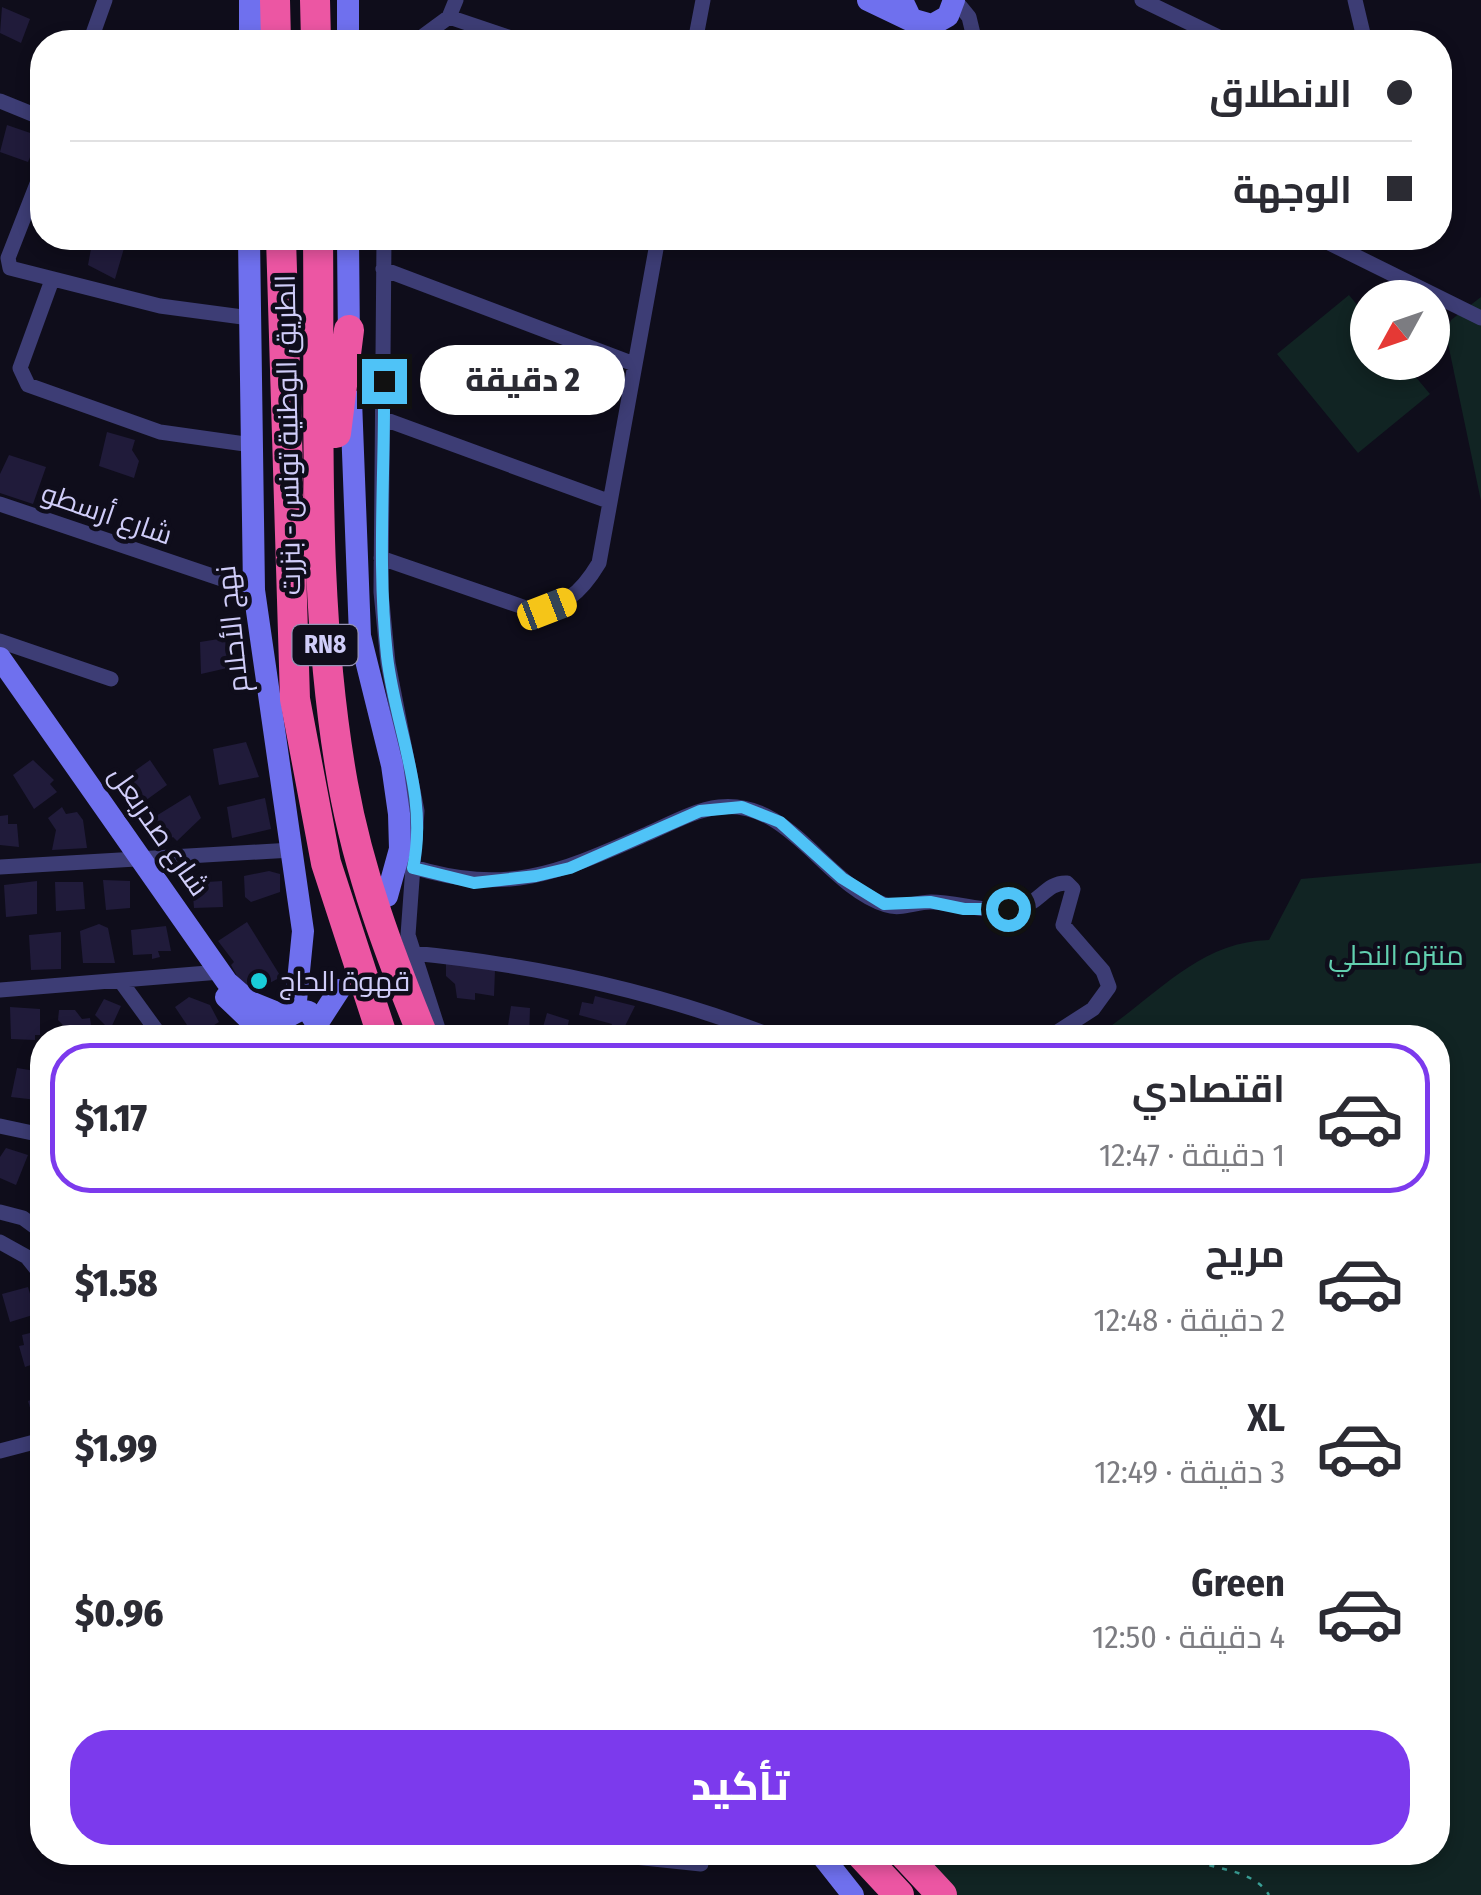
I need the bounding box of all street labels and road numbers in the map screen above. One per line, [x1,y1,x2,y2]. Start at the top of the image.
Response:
street label: الطريق الوطنية تونس - بنزرت [269,274,307,596]
street label: شارع أرسطو [37,475,177,554]
street label: نهج الأحلام [209,564,258,694]
road number: RN8 [292,625,358,665]
street label: شارع صدربعل [101,760,216,903]

